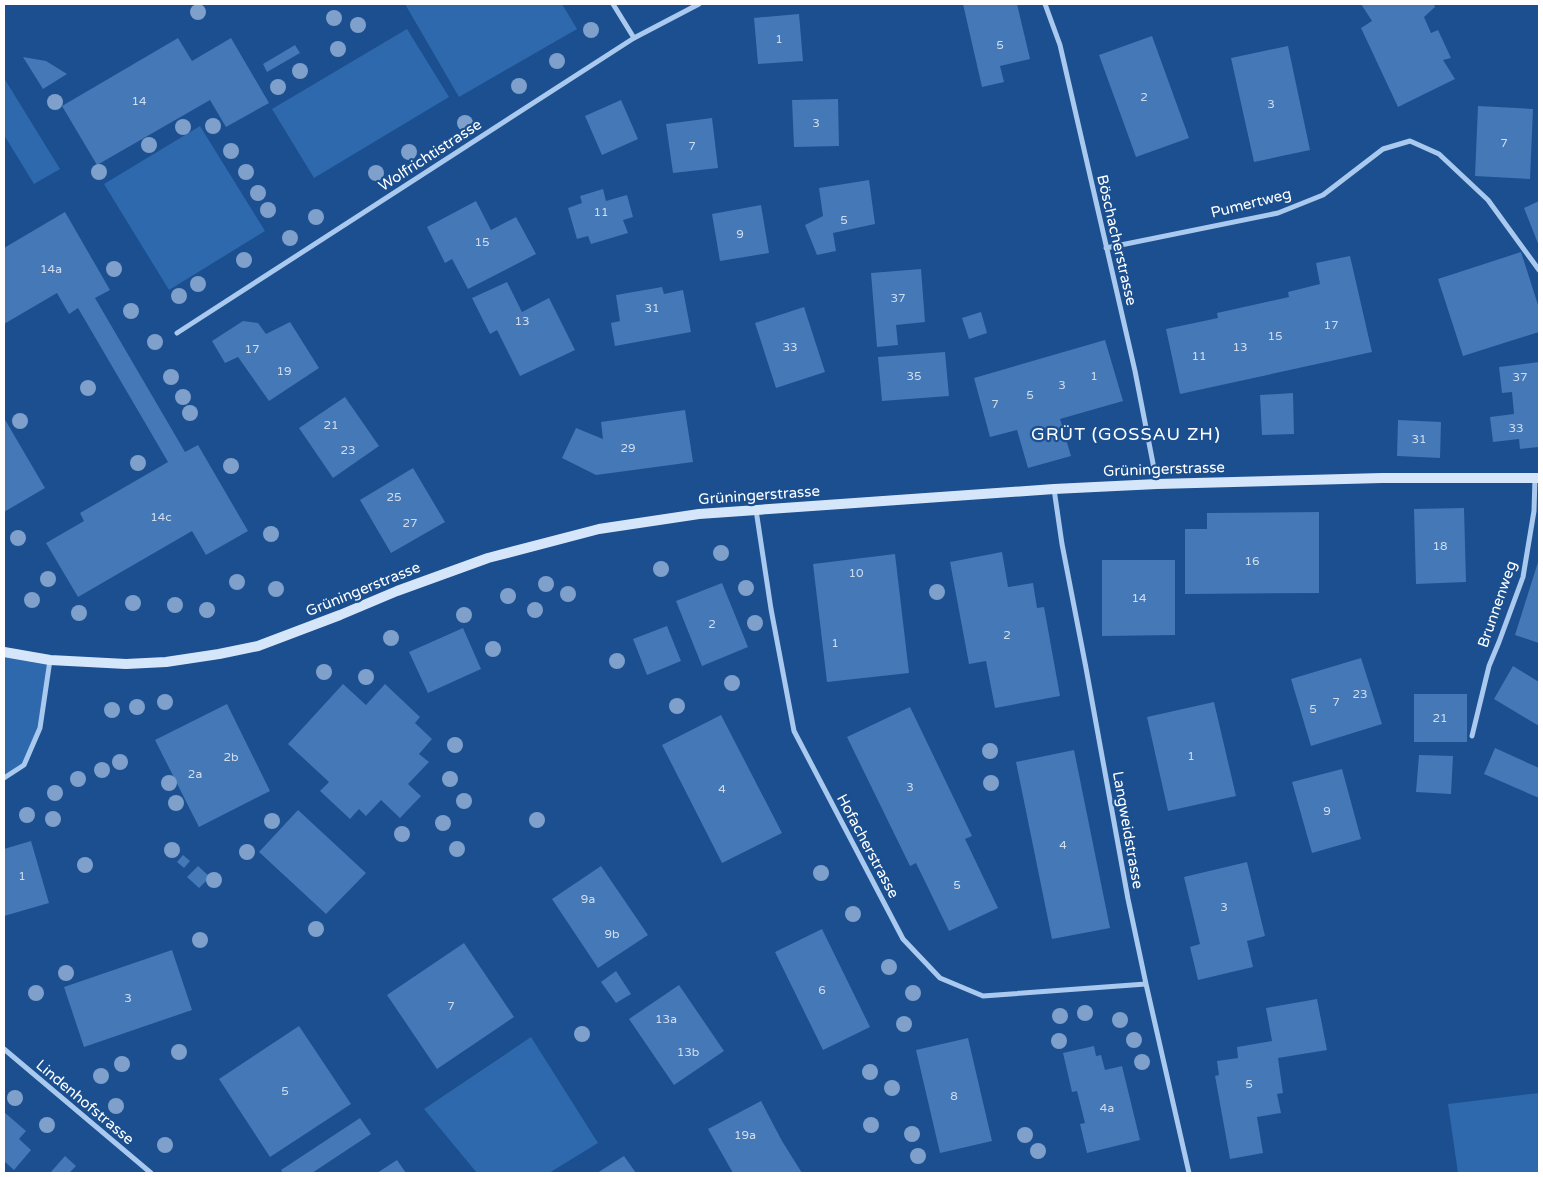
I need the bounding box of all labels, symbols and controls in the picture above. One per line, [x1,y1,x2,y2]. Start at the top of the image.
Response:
house number: 1 [775,32,783,46]
house number: 5 [996,38,1004,52]
house number: 2 [1140,90,1148,104]
house number: 14 [131,94,147,108]
house number: 3 [1267,97,1275,111]
street label: Wolfrichtistrasse [375,115,485,195]
house number: 3 [812,116,820,130]
house number: 7 [1500,136,1508,150]
house number: 7 [688,139,696,153]
street label: Böschacherstrasse [1093,173,1141,307]
street label: Pumertweg [1209,184,1293,222]
house number: 11 [593,205,609,219]
house number: 5 [840,213,848,227]
house number: 9 [736,227,744,241]
house number: 15 [474,235,490,249]
house number: 14a [40,262,62,276]
house number: 37 [890,291,906,305]
house number: 31 [644,301,660,315]
house number: 13 [514,314,530,328]
house number: 17 [1323,318,1339,332]
house number: 15 [1267,329,1283,343]
house number: 33 [782,340,798,354]
house number: 13 [1232,340,1248,354]
house number: 17 [244,342,260,356]
house number: 11 [1191,349,1207,363]
house number: 19 [276,364,292,378]
house number: 35 [906,369,922,383]
house number: 1 [1090,369,1098,383]
house number: 37 [1512,370,1528,384]
house number: 3 [1058,378,1066,392]
house number: 5 [1026,388,1034,402]
house number: 7 [991,397,999,411]
house number: 21 [323,418,339,432]
house number: 33 [1508,421,1524,435]
district label: GRÜT (GOSSAU ZH) [1031,423,1221,445]
house number: 31 [1411,432,1427,446]
house number: 29 [620,441,636,455]
house number: 23 [340,443,356,457]
street label: Grüningerstrasse [1103,458,1225,480]
street label: Grüningerstrasse [698,482,820,508]
house number: 25 [386,490,402,504]
house number: 14c [150,510,172,524]
house number: 27 [402,516,418,530]
house number: 18 [1432,539,1448,553]
house number: 16 [1244,554,1260,568]
street label: Grüningerstrasse [303,558,423,620]
street label: Brunnenweg [1474,558,1520,650]
house number: 10 [848,566,864,580]
house number: 14 [1131,591,1147,605]
house number: 2 [708,617,716,631]
house number: 2 [1003,628,1011,642]
house number: 1 [831,636,839,650]
house number: 23 [1352,687,1368,701]
house number: 7 [1332,695,1340,709]
house number: 5 [1309,702,1317,716]
house number: 21 [1432,711,1448,725]
house number: 1 [1187,749,1195,763]
house number: 2b [223,750,239,764]
house number: 2a [188,767,202,781]
street label: Langweidstrasse [1109,770,1147,890]
house number: 3 [906,780,914,794]
house number: 4 [718,782,726,796]
street label: Hofacherstrasse [833,791,903,901]
house number: 9 [1323,804,1331,818]
house number: 4 [1059,838,1067,852]
house number: 1 [18,869,26,883]
house number: 5 [953,878,961,892]
house number: 9a [581,892,595,906]
house number: 3 [1220,900,1228,914]
house number: 9b [604,927,620,941]
house number: 6 [818,983,826,997]
house number: 3 [124,991,132,1005]
house number: 7 [447,999,455,1013]
house number: 13a [655,1012,677,1026]
house number: 13b [677,1045,699,1059]
street label: Lindenhofstrasse [32,1056,138,1148]
house number: 5 [1245,1077,1253,1091]
house number: 5 [281,1084,289,1098]
house number: 8 [950,1089,958,1103]
house number: 4a [1100,1101,1114,1115]
house number: 19a [734,1128,756,1142]

